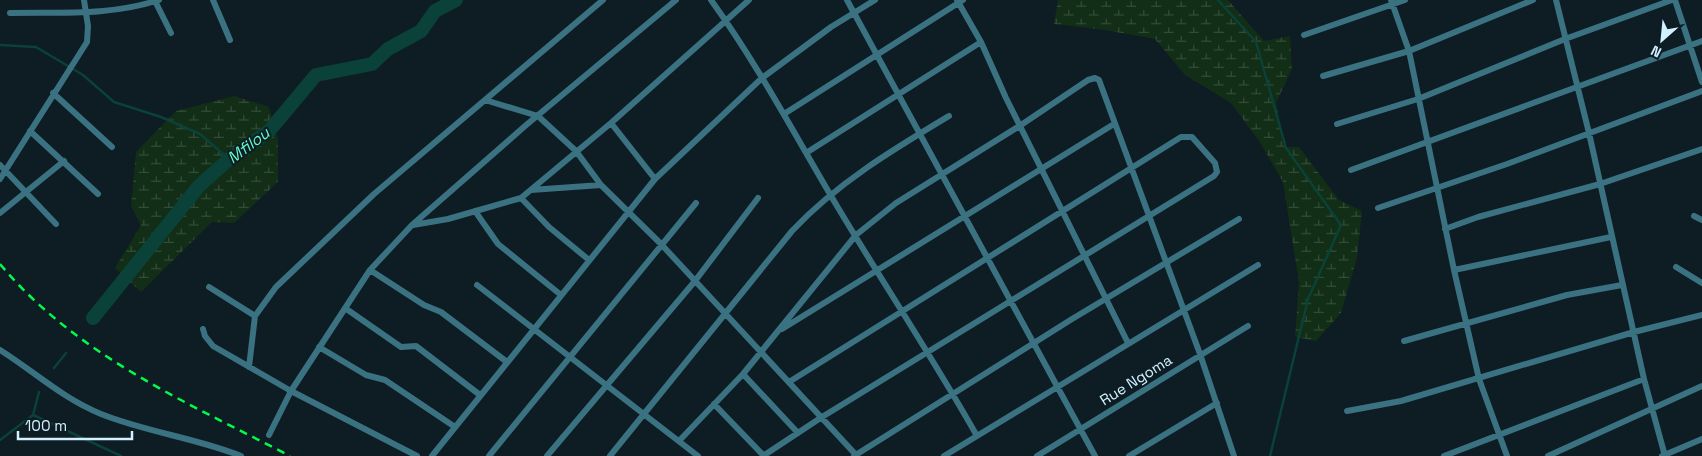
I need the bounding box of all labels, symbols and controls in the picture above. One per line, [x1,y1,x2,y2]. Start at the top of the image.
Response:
north arrow [1637,15,1687,65]
text: N [1648,41,1664,62]
water label: Mfilou [223,122,275,168]
street label: Rue Ngoma [1096,350,1176,409]
scale bar [18,408,131,440]
text: 100 m [25,416,67,435]

